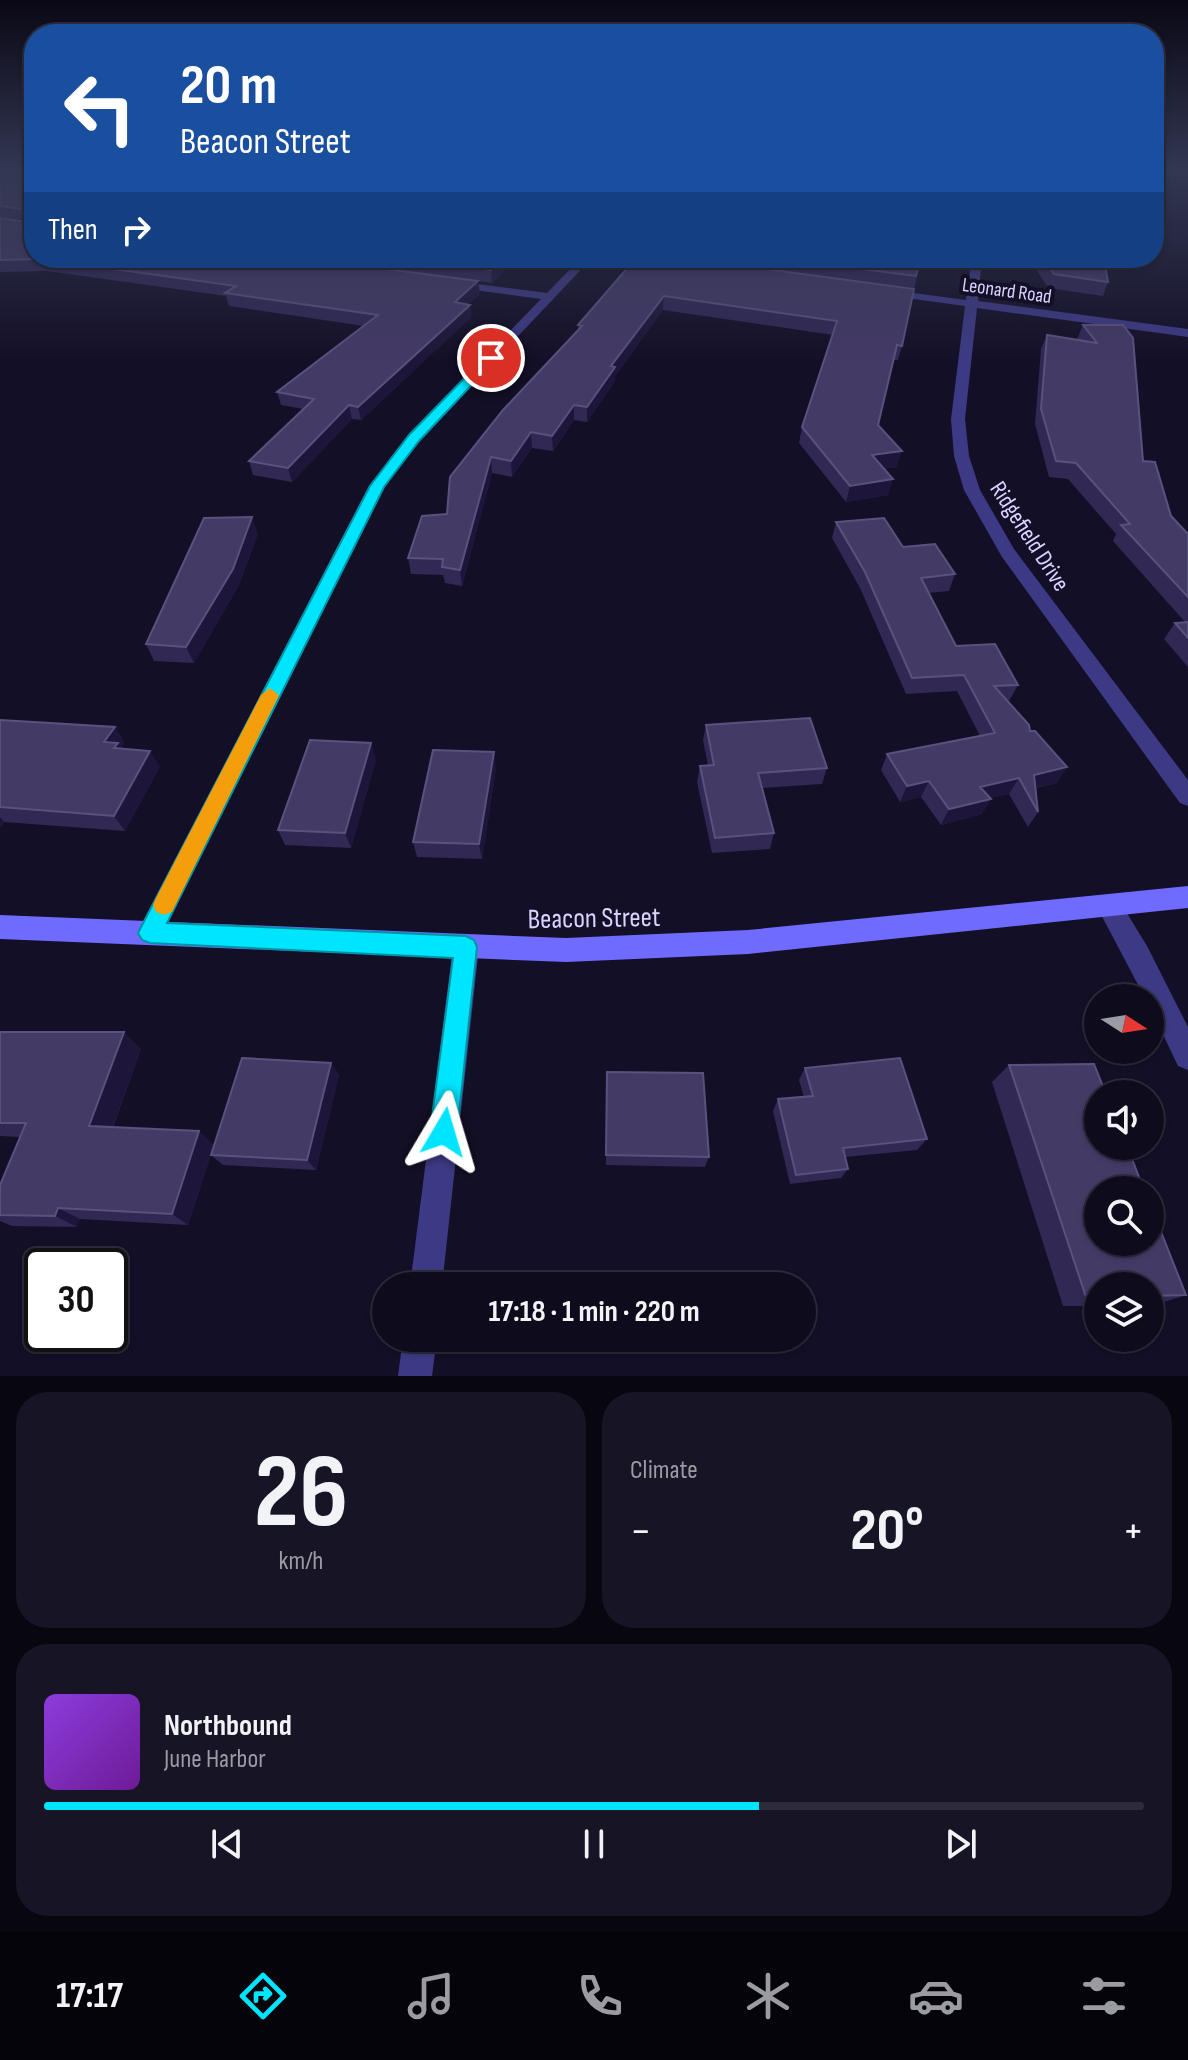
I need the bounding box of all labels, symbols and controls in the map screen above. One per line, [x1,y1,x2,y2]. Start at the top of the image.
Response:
text: 20 m [180,53,277,120]
icon: left [48,56,152,160]
text: Beacon Street [180,121,351,164]
icon: right [114,208,158,252]
text: Then [48,212,98,248]
street label: Leonard Road [961,273,1053,309]
pin [457,324,525,392]
icon: arrive [469,336,513,380]
street label: Ridgefield Drive [983,476,1076,597]
street label: Beacon Street [527,901,661,936]
north arrow [1084,984,1164,1064]
map controls [1084,984,1164,1352]
button: sound [1084,1080,1164,1160]
position arrow [402,1090,486,1174]
button: search [1084,1176,1164,1256]
speed limit sign: 30 [24,1248,128,1352]
button: layers [1084,1272,1164,1352]
text: 17:18 · 1 min · 220 m [488,1294,700,1330]
text: 26 [254,1431,348,1556]
text: Climate [630,1455,698,1486]
text: 20° [850,1495,924,1567]
text: − [630,1505,652,1558]
text: + [1122,1505,1144,1558]
text: km/h [279,1546,323,1577]
text: Northbound [164,1708,292,1744]
text: June Harbor [164,1744,266,1775]
icon: previous [205,1822,249,1866]
icon: pause [572,1822,616,1866]
icon: next [939,1822,983,1866]
icon: directions [235,1968,291,2024]
icon: music [403,1968,459,2024]
icon: phone [572,1968,628,2024]
icon: climate [740,1968,796,2024]
icon: car [908,1968,964,2024]
icon: filters [1076,1968,1132,2024]
text: 17:17 [56,1975,123,2018]

